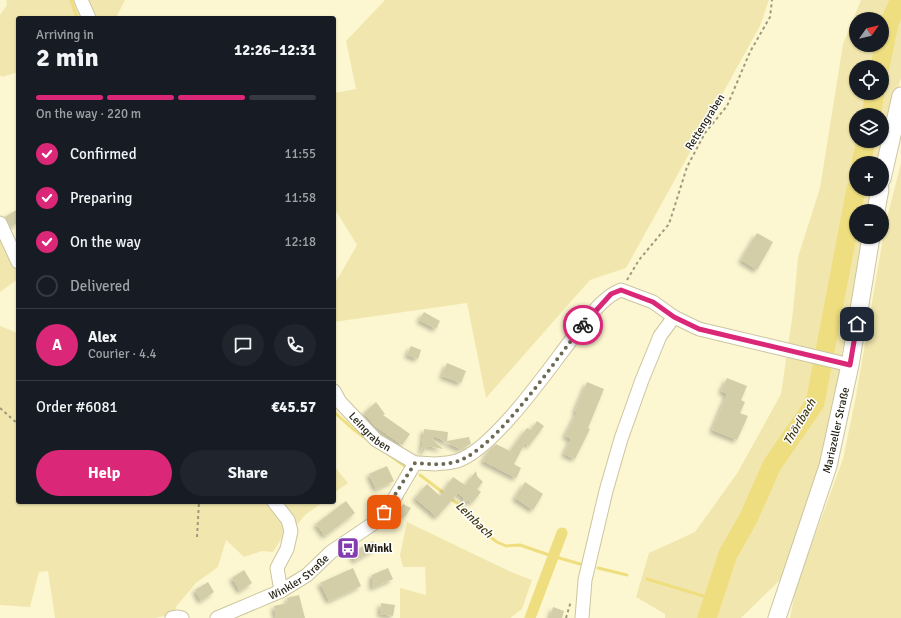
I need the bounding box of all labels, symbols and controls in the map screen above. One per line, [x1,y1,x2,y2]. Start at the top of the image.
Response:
north arrow [849,12,889,52]
map controls [849,12,889,244]
text: Arriving in [36,27,94,43]
text: 12:26–12:31 [234,41,316,59]
text: 2 min [36,42,99,74]
button: locate [849,60,889,100]
street label: Rettengraben [683,92,727,152]
text: On the way · 220 m [36,106,141,122]
button: layers [849,108,889,148]
icon: check [36,143,58,165]
text: Confirmed [70,145,137,163]
text: 11:55 [284,146,316,162]
button: + [849,156,889,196]
icon: check [36,187,58,209]
text: Preparing [70,189,133,207]
text: 11:58 [284,190,316,206]
button: − [849,204,889,244]
icon: check [36,231,58,253]
text: On the way [70,233,141,251]
text: 12:18 [284,234,316,250]
text: Delivered [70,277,130,295]
courier [563,305,603,345]
pin [840,307,874,341]
icon: home [846,313,868,335]
icon: bike [572,314,594,336]
button: chat [222,324,264,366]
button: phone [274,324,316,366]
text: Alex [88,328,117,346]
text: A [52,336,62,354]
text: Courier · 4.4 [88,346,157,362]
street label: Mariazeller Straße [820,386,851,475]
water label: Thörlbach [780,396,820,448]
text: Order #6081 [36,398,118,416]
text: €45.57 [271,398,316,416]
street label: Leingraben [346,409,393,454]
button: Help [36,450,172,496]
button: Share [180,450,316,496]
pin [367,495,401,529]
water label: Leinbach [452,499,496,542]
icon: bag [373,501,395,523]
bus stop icon: Winkl [335,535,361,561]
place label: Winkl [364,542,393,555]
street label: Winkler Straße [267,551,331,602]

